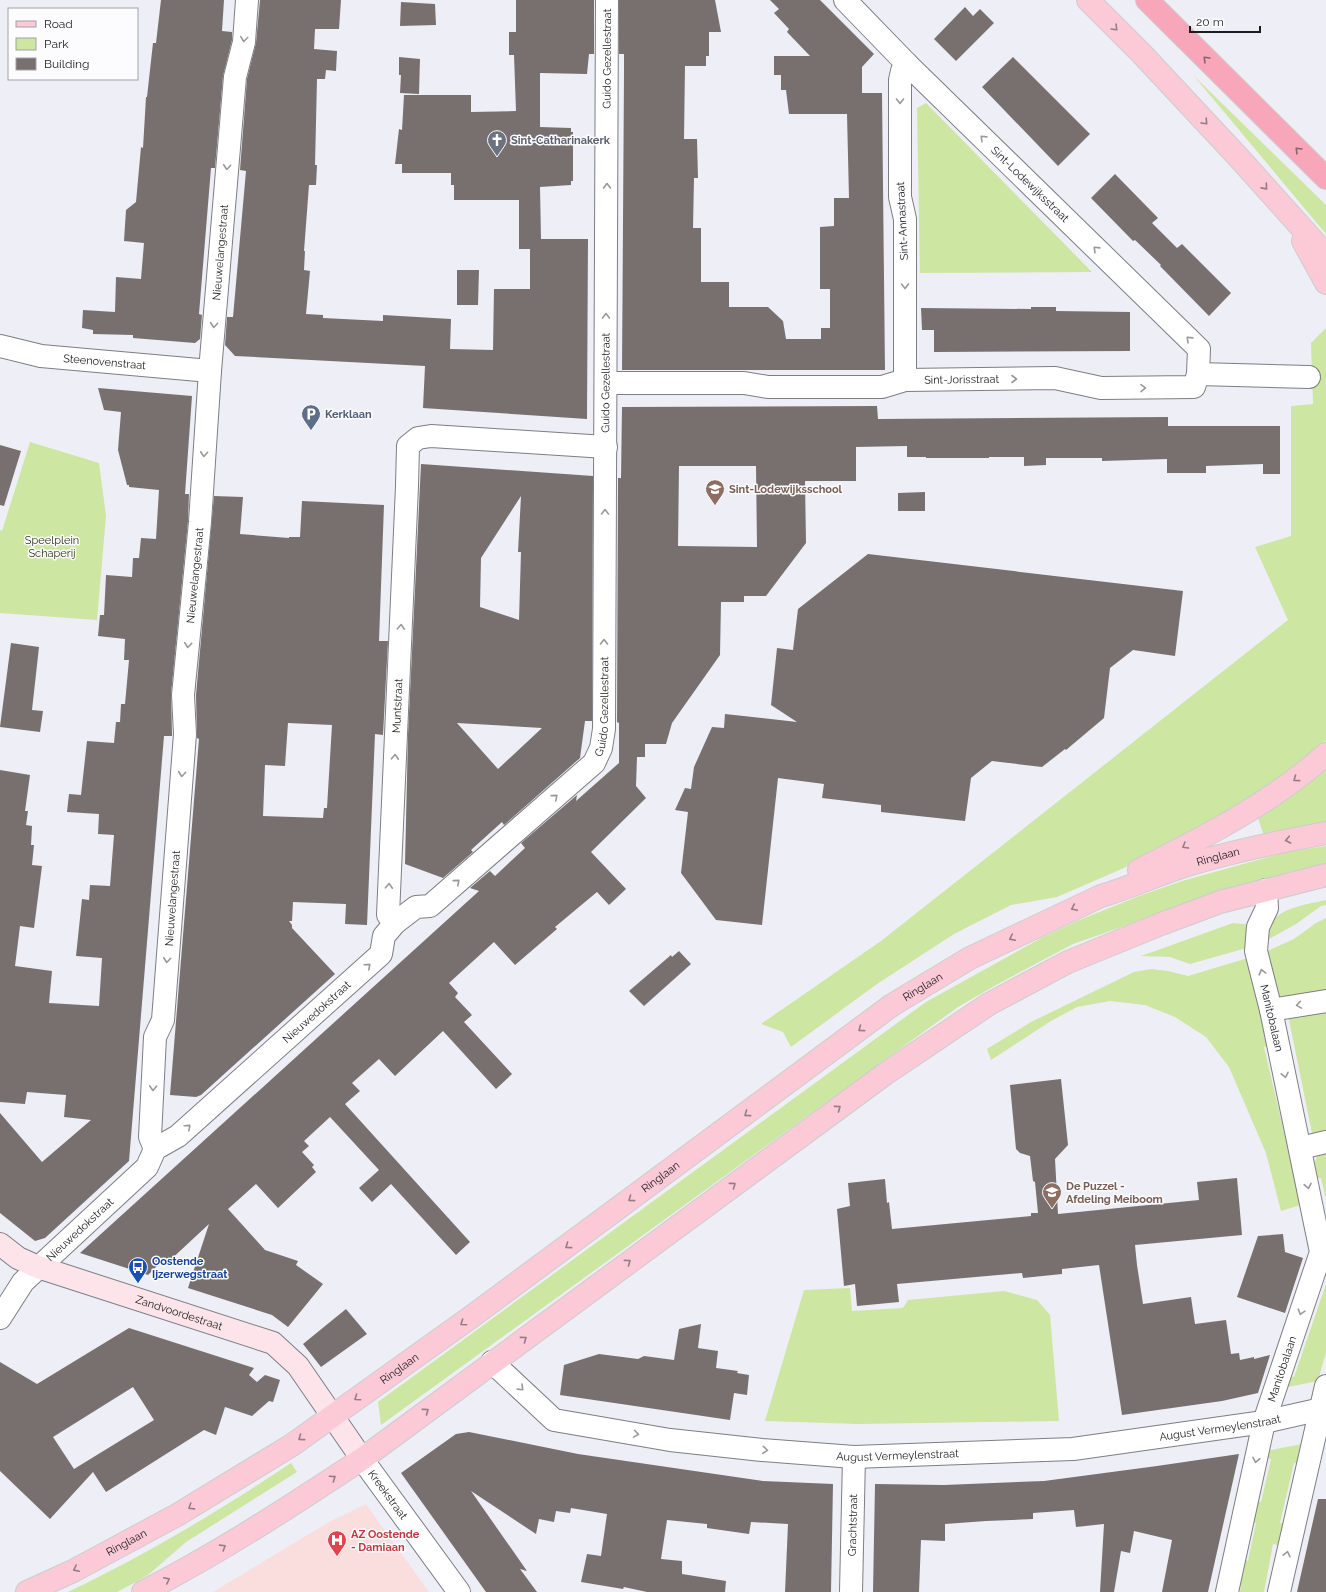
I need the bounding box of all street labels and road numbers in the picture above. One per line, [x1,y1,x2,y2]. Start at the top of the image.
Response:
street label: Guido Gezellestraat [601,8,614,109]
street label: Sint-Lodewijksstraat [988,144,1071,225]
street label: Sint-Annastraat [894,181,911,260]
street label: Nieuwelangestraat [210,204,231,301]
street label: Guido Gezellestraat [599,332,613,433]
street label: Steenovenstraat [63,352,147,372]
street label: Sint-Jorisstraat [924,373,1000,387]
street label: Nieuwelangestraat [184,527,206,624]
street label: Guido Gezellestraat [592,656,611,759]
street label: Muntstraat [390,678,405,733]
street label: Ringlaan [1195,845,1241,869]
street label: Nieuwelangestraat [163,849,183,947]
street label: Ringlaan [900,970,945,1004]
street label: Nieuwedokstraat [280,978,354,1046]
street label: Manitobalaan [1257,983,1286,1053]
street label: Ringlaan [639,1159,682,1195]
street label: Nieuwedokstraat [44,1195,117,1264]
street label: Zandvoordestraat [134,1293,224,1333]
street label: Manitobalaan [1265,1334,1299,1404]
street label: Ringlaan [378,1351,421,1387]
street label: August Vermeylenstraat [1158,1412,1282,1444]
street label: August Vermeylenstraat [836,1447,959,1464]
street label: Kreekstraat [365,1468,410,1522]
street label: Grachtstraat [846,1493,860,1556]
street label: Ringlaan [104,1527,149,1559]

